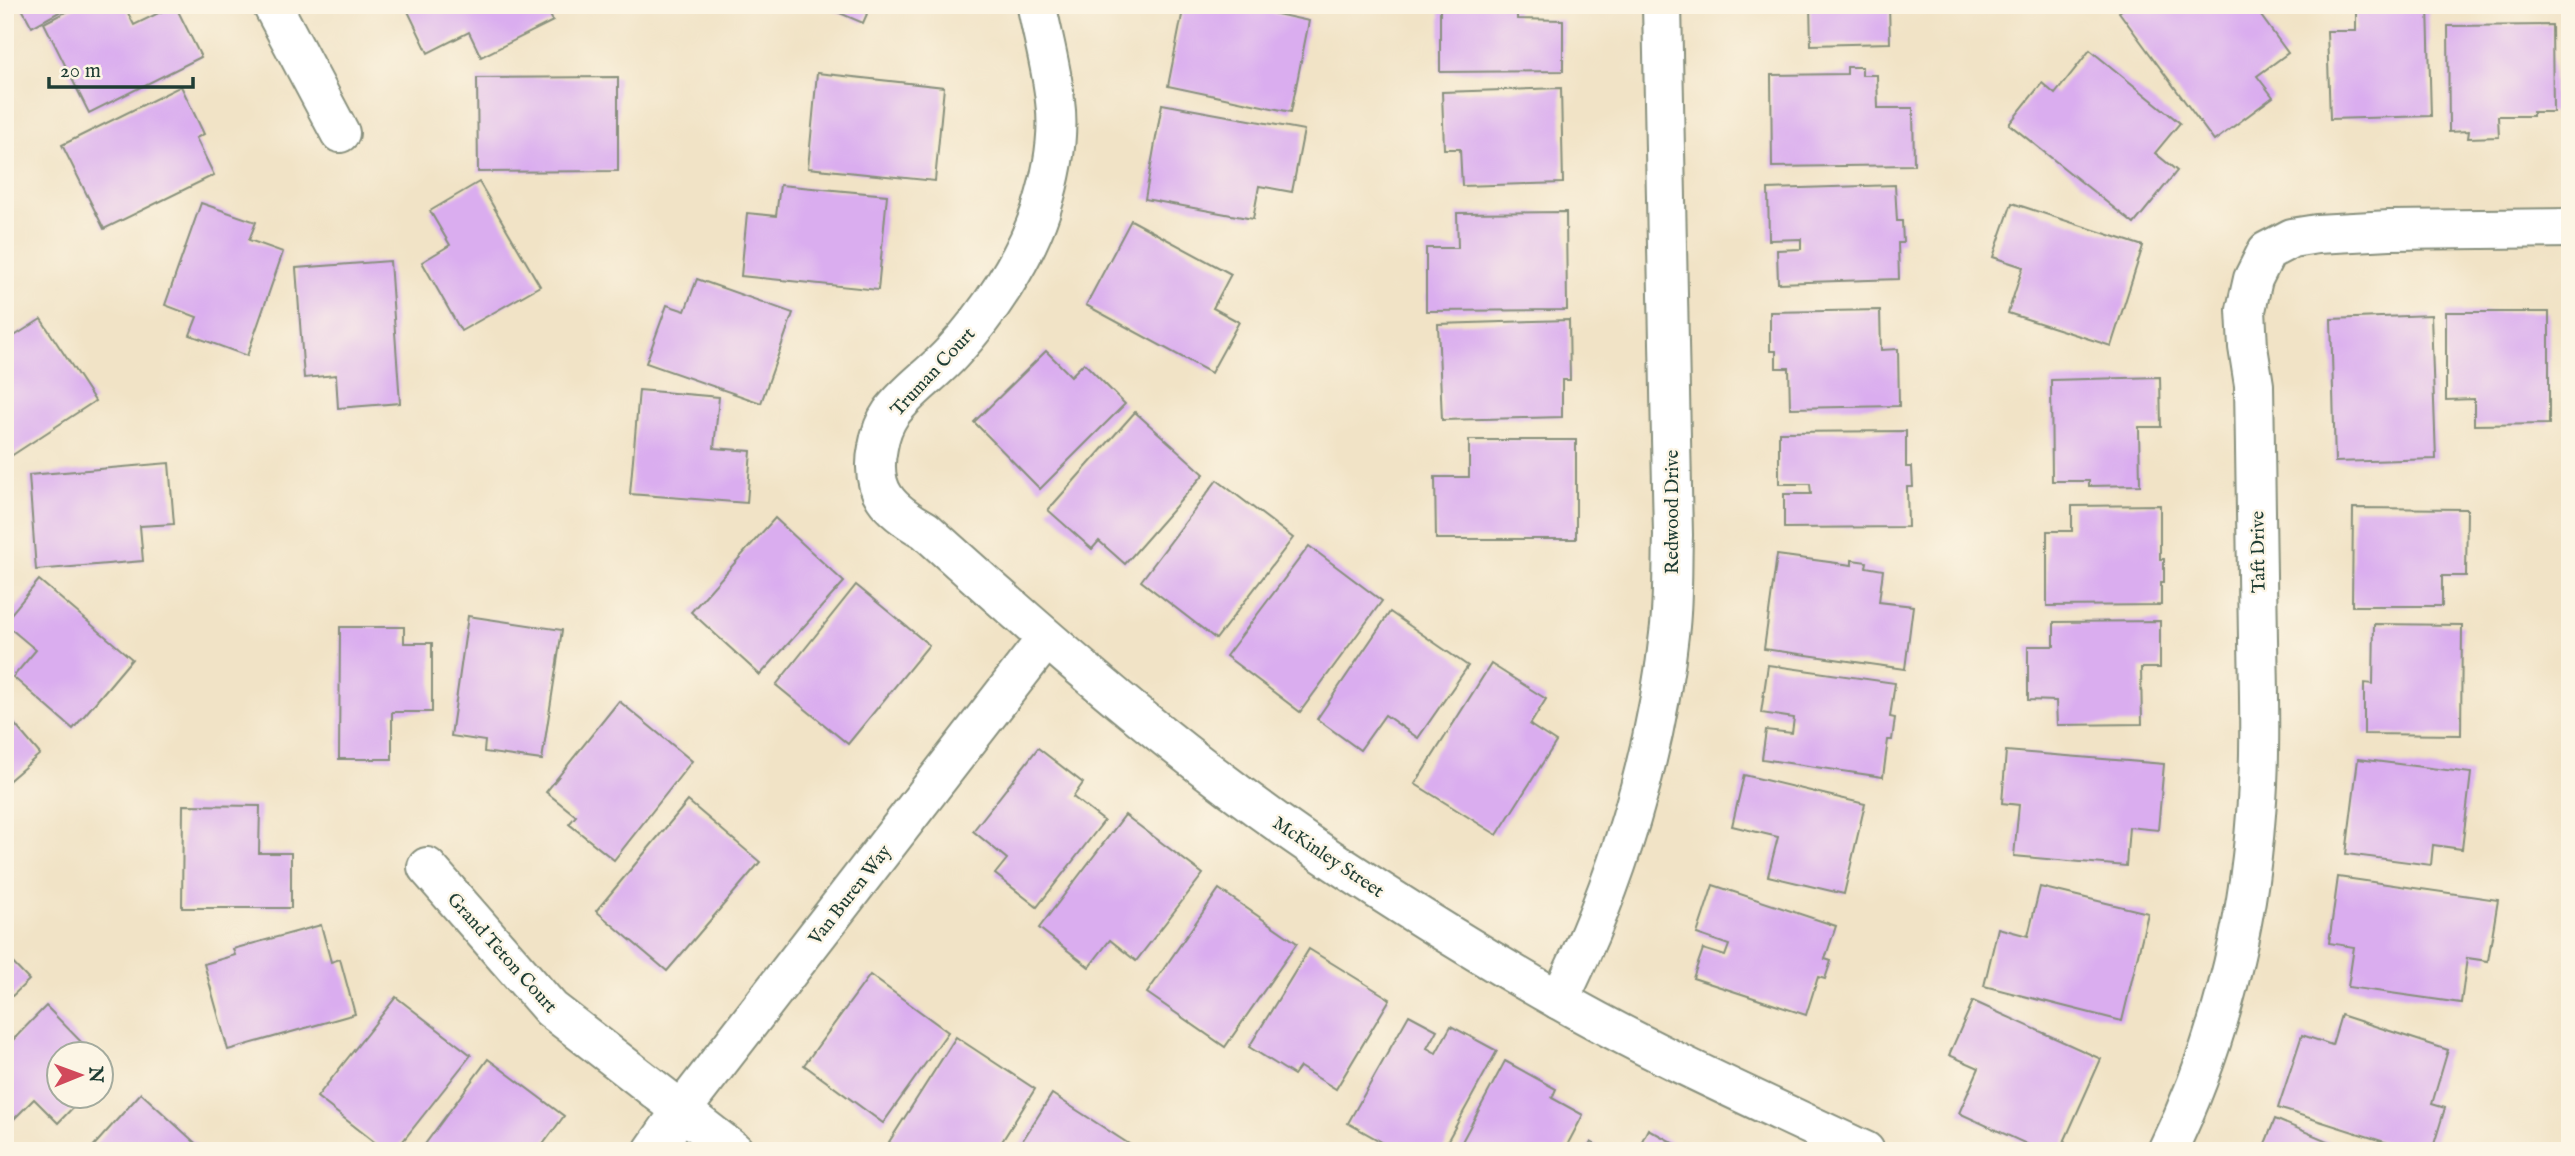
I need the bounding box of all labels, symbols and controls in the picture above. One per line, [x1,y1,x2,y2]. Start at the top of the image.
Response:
scale bar [49,46,192,90]
text: 20 m [60,58,101,85]
street label: Truman Court [886,322,981,422]
street label: Redwood Drive [1661,450,1685,574]
street label: Taft Drive [2246,510,2272,593]
street label: McKinley Street [1268,812,1389,904]
street label: Van Buren Way [803,840,897,951]
street label: Grand Teton Court [441,888,562,1019]
north arrow [46,1040,116,1110]
text: N [83,1065,107,1084]

